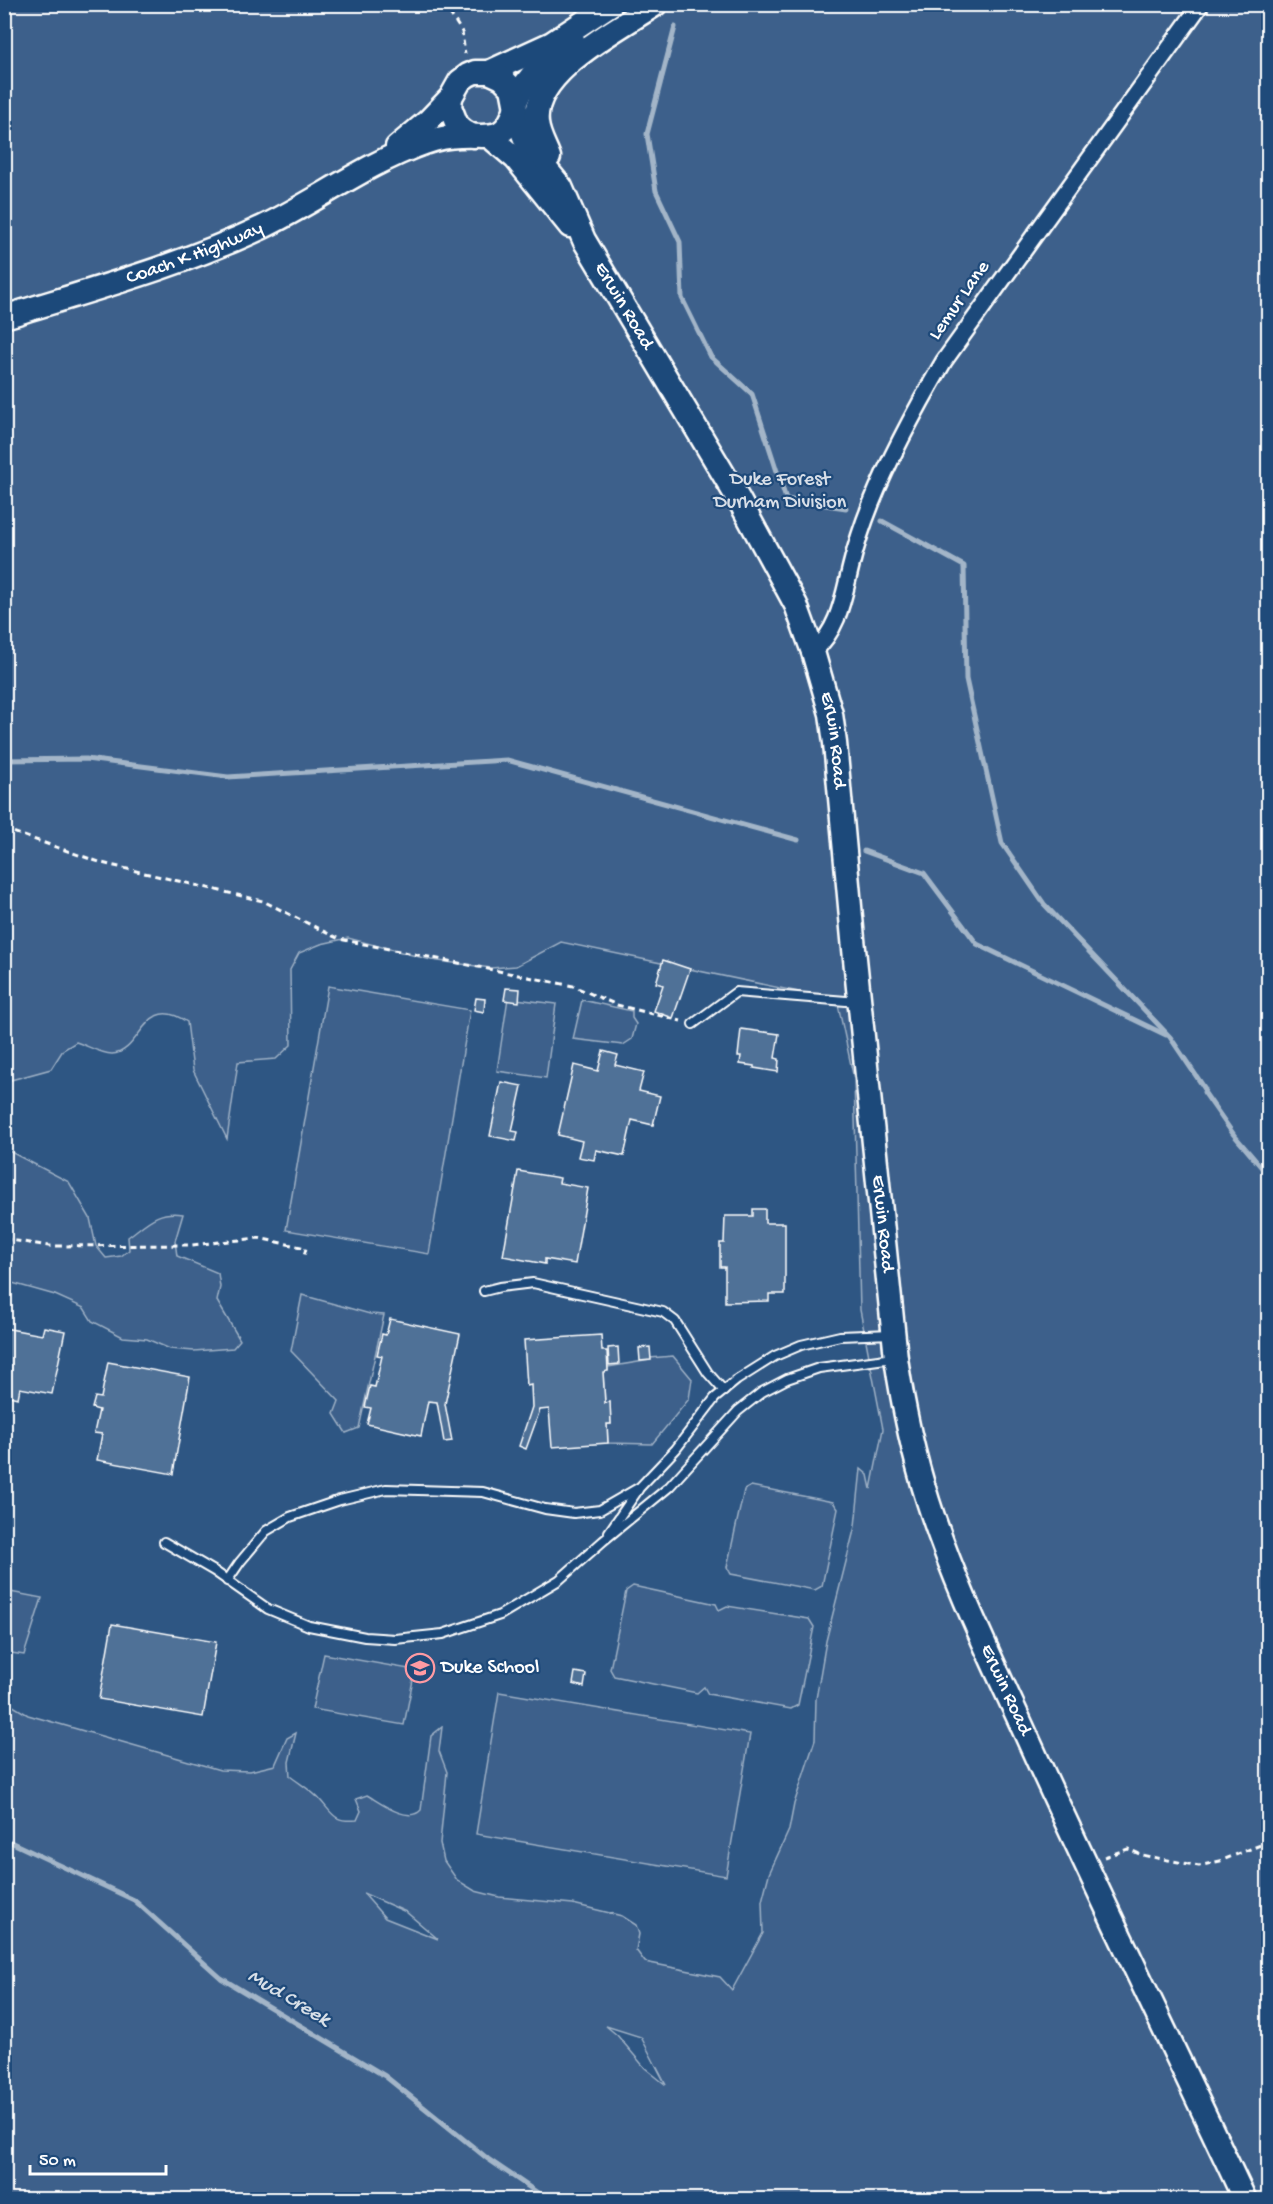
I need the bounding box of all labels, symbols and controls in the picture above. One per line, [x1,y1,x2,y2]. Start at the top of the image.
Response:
street label: Coach K Highway [123,217,267,290]
street label: Lemur Lane [924,256,996,345]
street label: Erwin Road [589,258,659,356]
park label: Duke Forest Durham Division [712,469,847,515]
street label: Erwin Road [814,689,851,792]
street label: Erwin Road [866,1174,899,1276]
street label: Erwin Road [975,1641,1037,1741]
school or university icon: Duke School [404,1652,436,1684]
place label: Duke School [439,1657,539,1680]
water label: Mud Creek [242,1965,336,2035]
scale bar [30,2138,166,2176]
text: 50 m [39,2151,76,2172]

